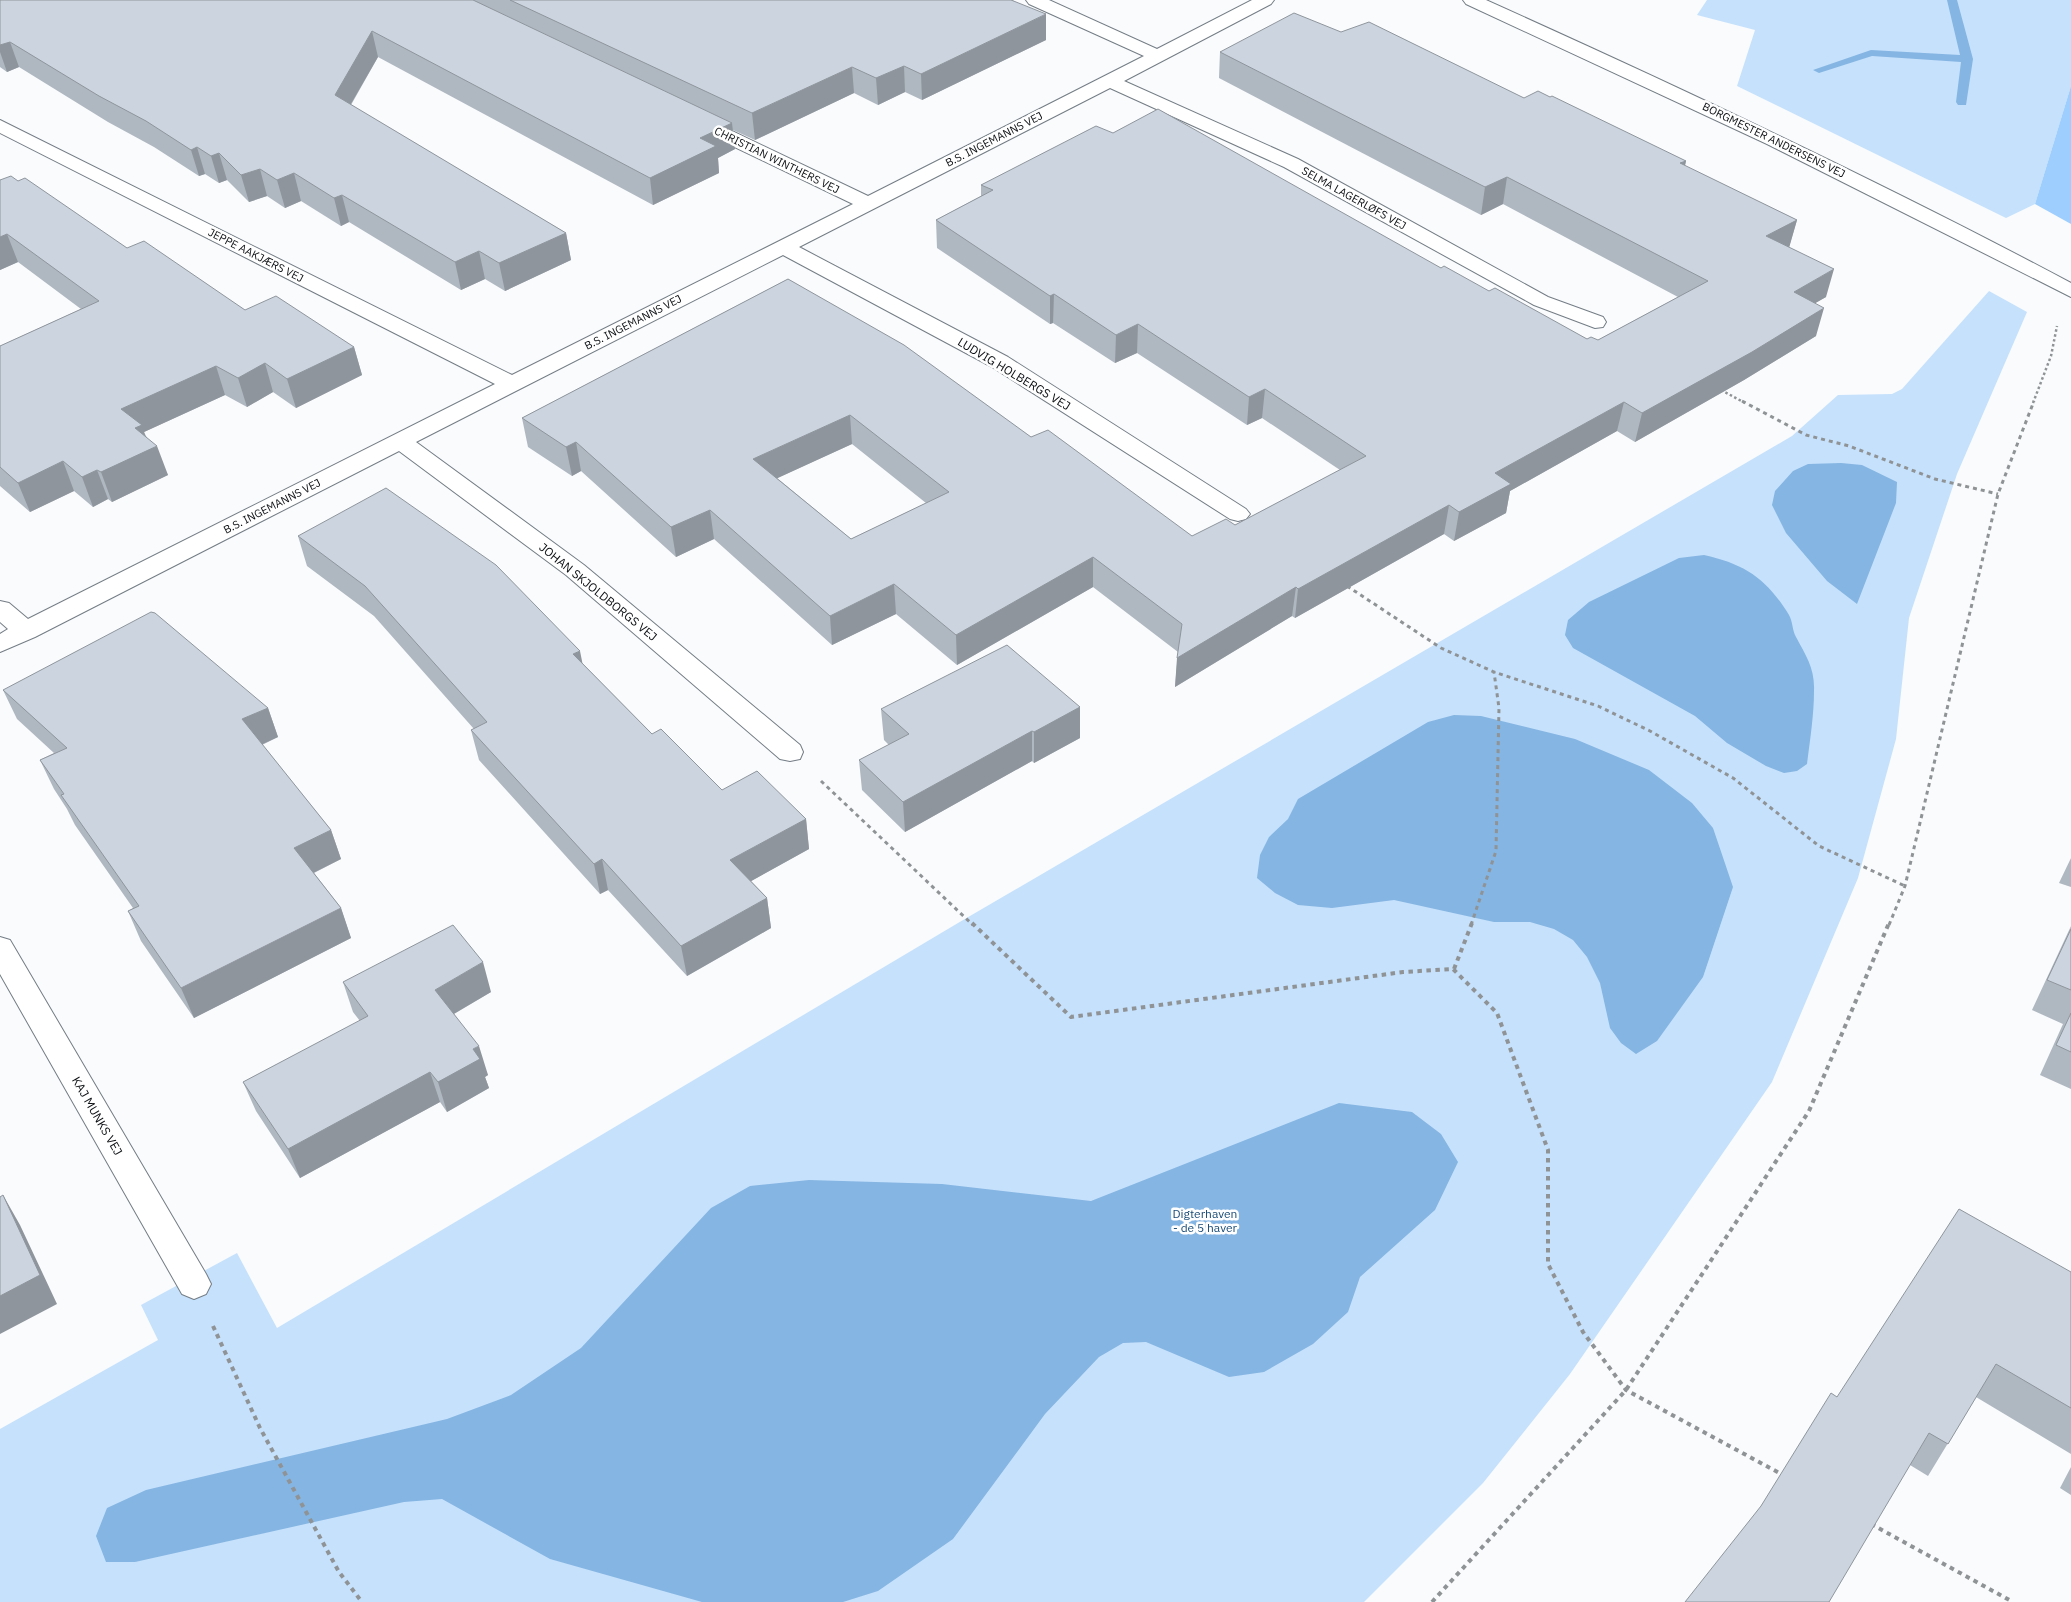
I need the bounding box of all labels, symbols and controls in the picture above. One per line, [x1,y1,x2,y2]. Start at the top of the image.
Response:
street label: BORGMESTER ANDERSENS VEJ [1700,99,1848,181]
street label: B.S. INGEMANNS VEJ [943,108,1045,170]
street label: CHRISTIAN WINTHERS VEJ [712,124,842,196]
street label: SELMA LAGERLØFS VEJ [1299,163,1409,233]
street label: JEPPE AAKJÆRS VEJ [206,225,306,285]
street label: B.S. INGEMANNS VEJ [582,291,684,353]
street label: LUDVIG HOLBERGS VEJ [955,334,1073,413]
street label: B.S. INGEMANNS VEJ [221,475,323,537]
street label: JOHAN SKJOLDBORGS VEJ [536,539,660,644]
street label: KAJ MUNKS VEJ [69,1074,126,1158]
park label: Digterhaven - de 5 haver [1173,1206,1238,1235]

